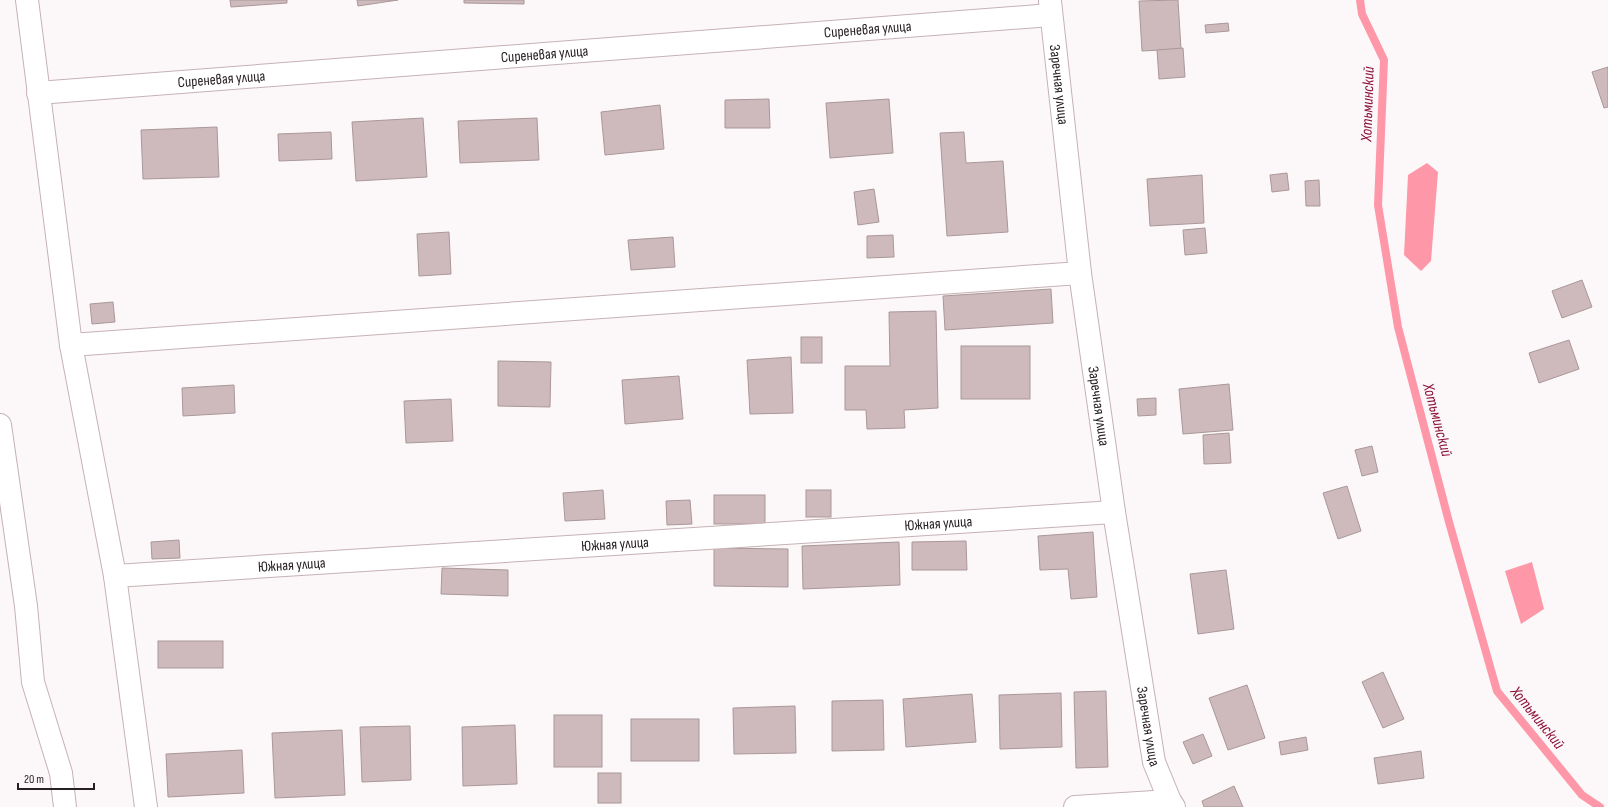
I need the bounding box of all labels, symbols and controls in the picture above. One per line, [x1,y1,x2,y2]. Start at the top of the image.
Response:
street label: Сиреневая улица [823,16,912,42]
street label: Сиреневая улица [500,41,589,67]
street label: Заречная улица [1045,44,1073,126]
street label: Сиреневая улица [177,66,266,92]
water label: Хотьминский [1357,66,1379,143]
street label: Заречная улица [1084,365,1114,447]
water label: Хотьминский [1418,380,1456,459]
street label: Южная улица [904,512,973,535]
street label: Южная улица [581,532,650,556]
street label: Южная улица [257,553,326,576]
water label: Хотьминский [1505,682,1568,753]
street label: Заречная улица [1133,685,1164,769]
scale bar [18,765,94,791]
text: 20 m [24,772,44,787]

